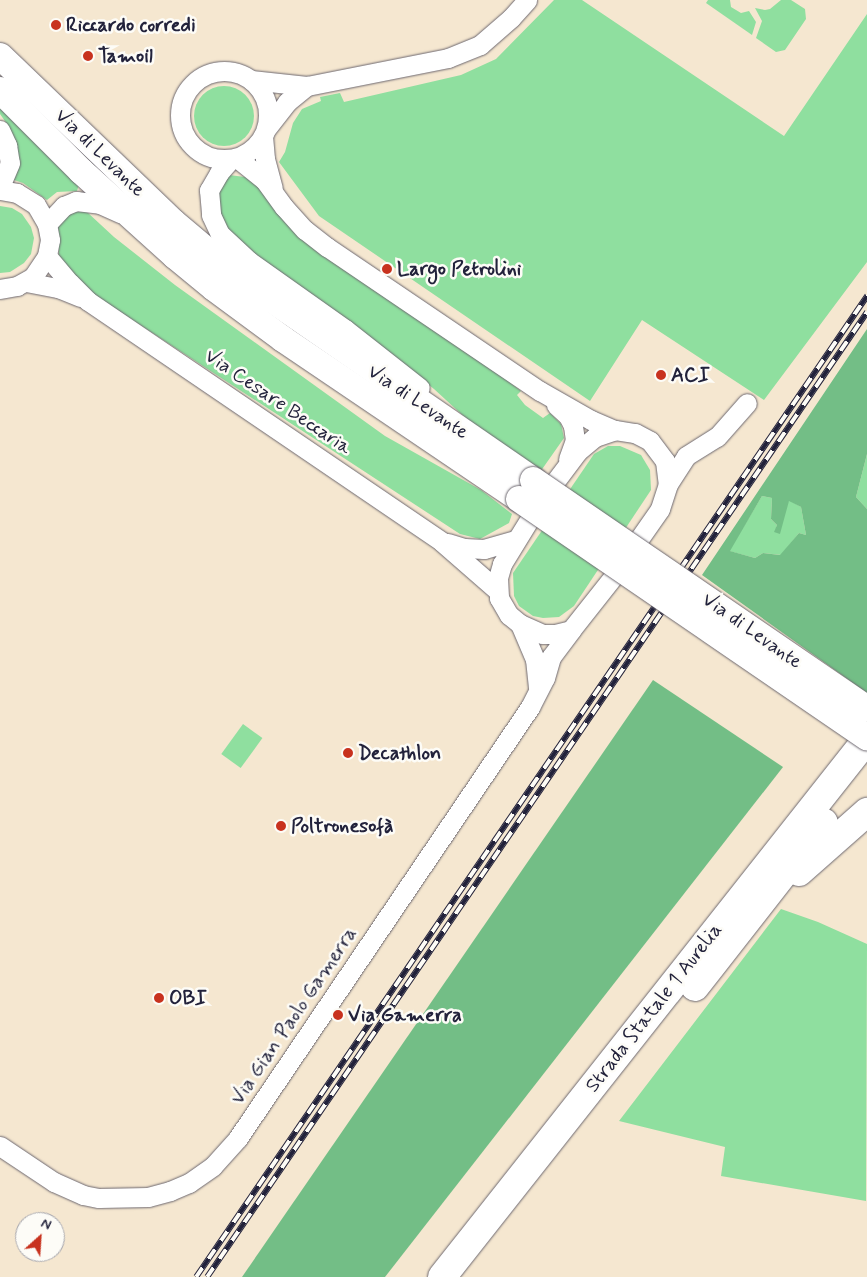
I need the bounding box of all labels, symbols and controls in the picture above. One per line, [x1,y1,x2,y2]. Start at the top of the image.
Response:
place label: Riccardo corredi [66,13,196,37]
marker: Riccardo corredi [50,19,62,31]
place label: Tamoil [98,44,153,68]
marker: Tamoil [82,50,94,62]
street label: Via di Levante [45,100,155,206]
place label: Largo Petrolini [397,257,521,281]
marker: Largo Petrolini [381,263,393,275]
street label: Via Cesare Beccaria [200,344,356,460]
street label: Via di Levante [358,356,478,448]
place label: ACI [671,363,710,387]
marker: ACI [655,369,667,381]
street label: Via di Levante [692,584,812,678]
place label: Decathlon [358,741,441,765]
marker: Decathlon [342,747,354,759]
place label: Poltronesofà [291,814,393,838]
marker: Poltronesofà [275,820,287,832]
street label: Strada Statale 1 Aurelia [582,921,726,1095]
street label: Via Gian Paolo Gamerra [227,925,361,1107]
place label: OBI [169,986,207,1010]
marker: OBI [153,992,165,1004]
place label: Via Gamerra [348,1003,461,1027]
marker: Via Gamerra [332,1009,344,1021]
north arrow [15,1212,65,1262]
text: N [38,1214,54,1235]

